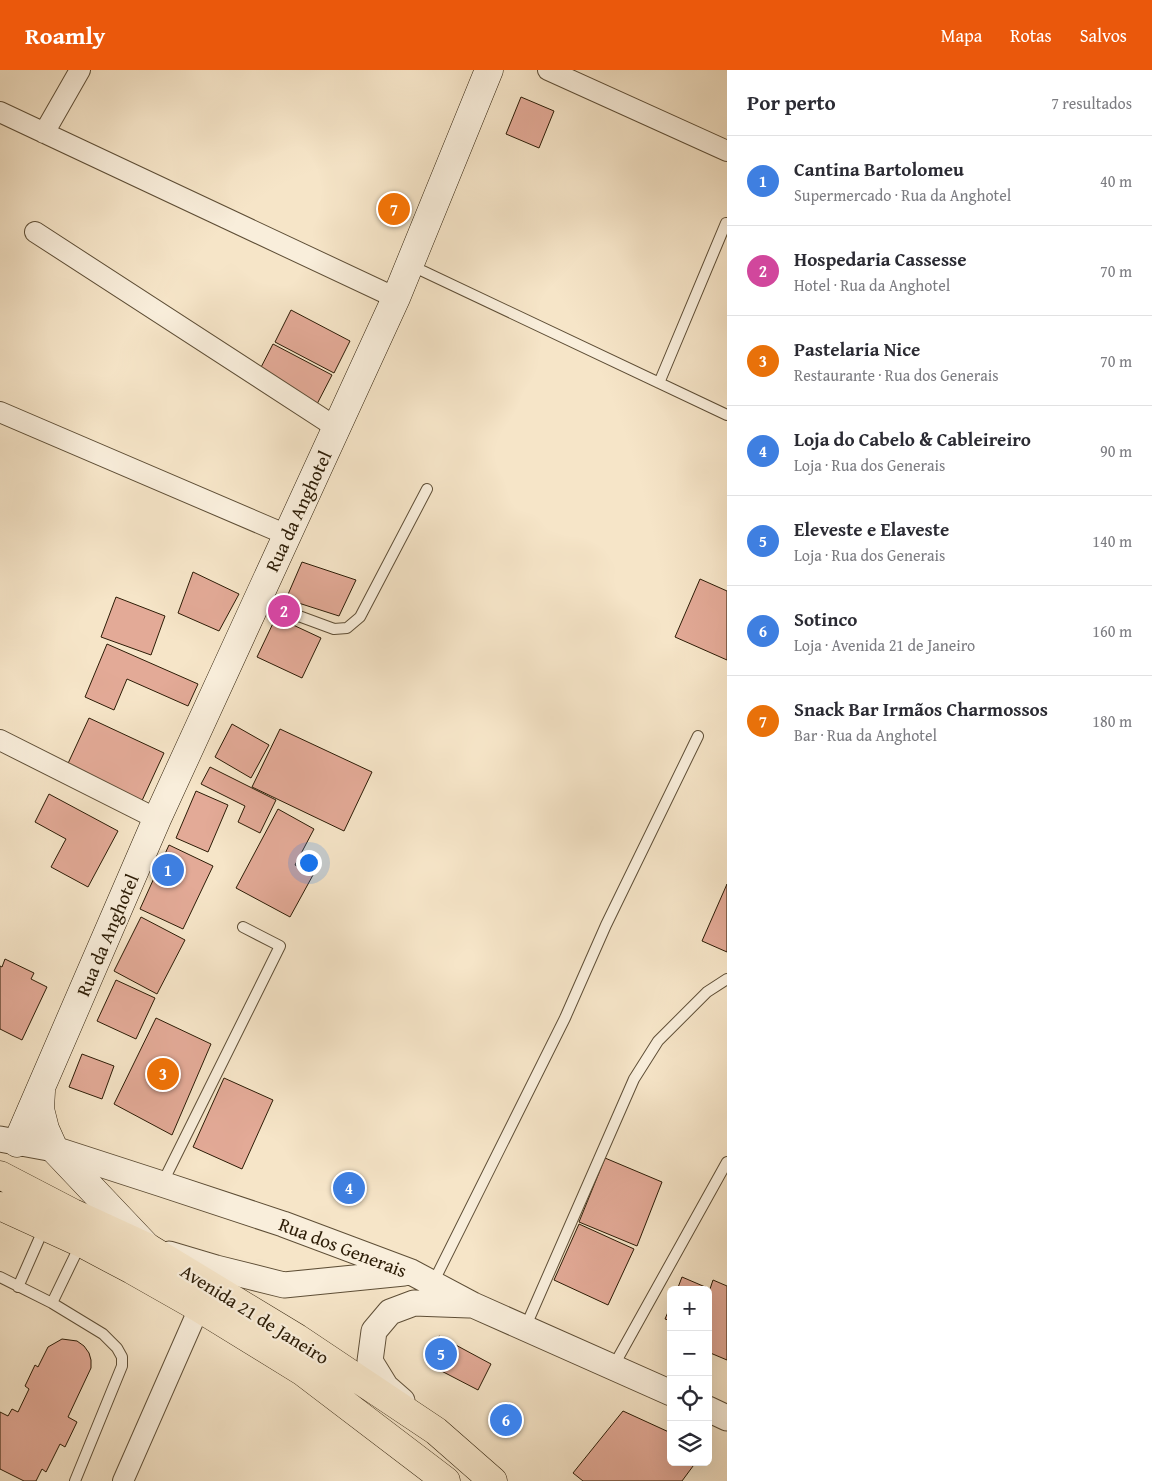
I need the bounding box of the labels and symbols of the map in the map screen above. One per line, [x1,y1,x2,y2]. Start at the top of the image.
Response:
pin: 7 [378,190,410,228]
street label: Rua da Anghotel [258,446,338,576]
pin: 2 [268,592,300,630]
your location [296,850,322,876]
pin: 1 [152,851,184,889]
street label: Rua da Anghotel [69,869,145,1001]
pin: 3 [147,1055,179,1093]
pin: 4 [333,1169,365,1207]
street label: Rua dos Generais [275,1210,411,1284]
street label: Avenida 21 de Janeiro [175,1257,335,1371]
pin: 5 [425,1335,457,1373]
pin: 6 [490,1401,522,1439]

